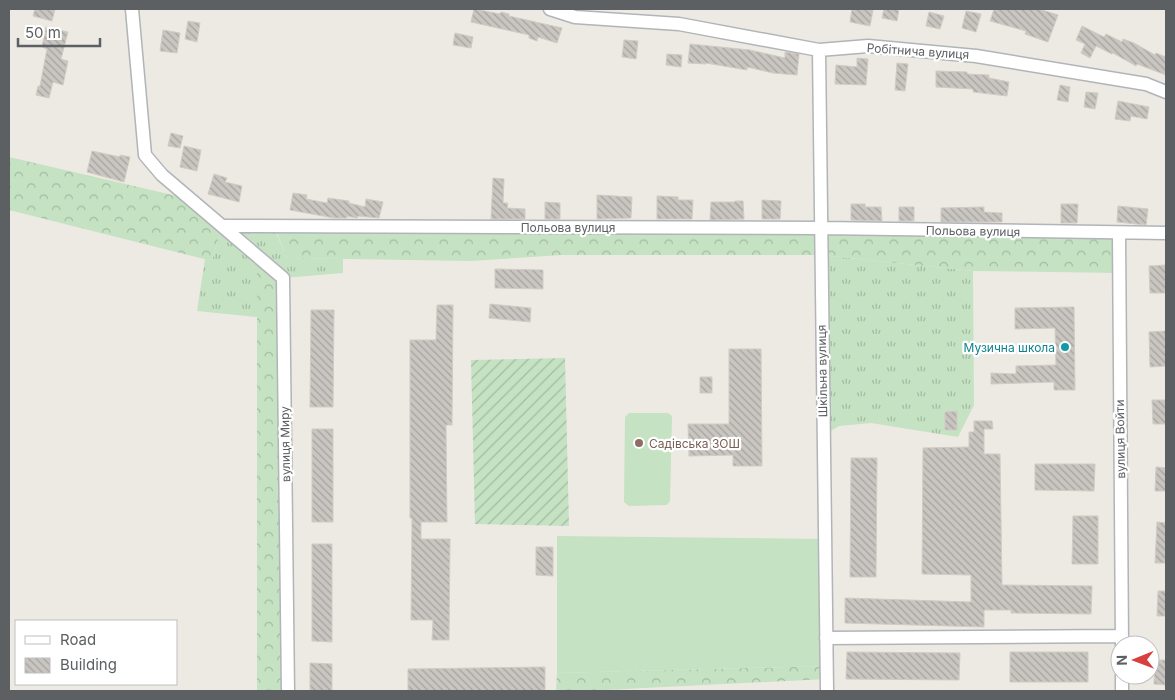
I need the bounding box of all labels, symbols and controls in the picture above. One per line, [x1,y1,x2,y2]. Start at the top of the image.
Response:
scale bar [18,15,100,47]
text: 50 m [25,23,61,42]
street label: Робітнича вулиця [866,40,970,62]
street label: Польова вулиця [521,220,615,235]
street label: Польова вулиця [926,223,1020,239]
street label: Шкільна вулиця [814,325,830,417]
place label: Музична школа [963,340,1055,355]
marker: Музична школа [1059,341,1071,353]
street label: вулиця Войти [1112,399,1128,479]
street label: вулиця Миру [277,406,293,482]
place label: Садівська ЗОШ [649,436,740,451]
marker: Садівська ЗОШ [633,437,645,449]
legend [15,620,178,685]
text: Road [60,630,96,649]
north arrow [1110,635,1160,685]
text: Building [60,655,117,674]
text: N [1113,655,1130,666]

